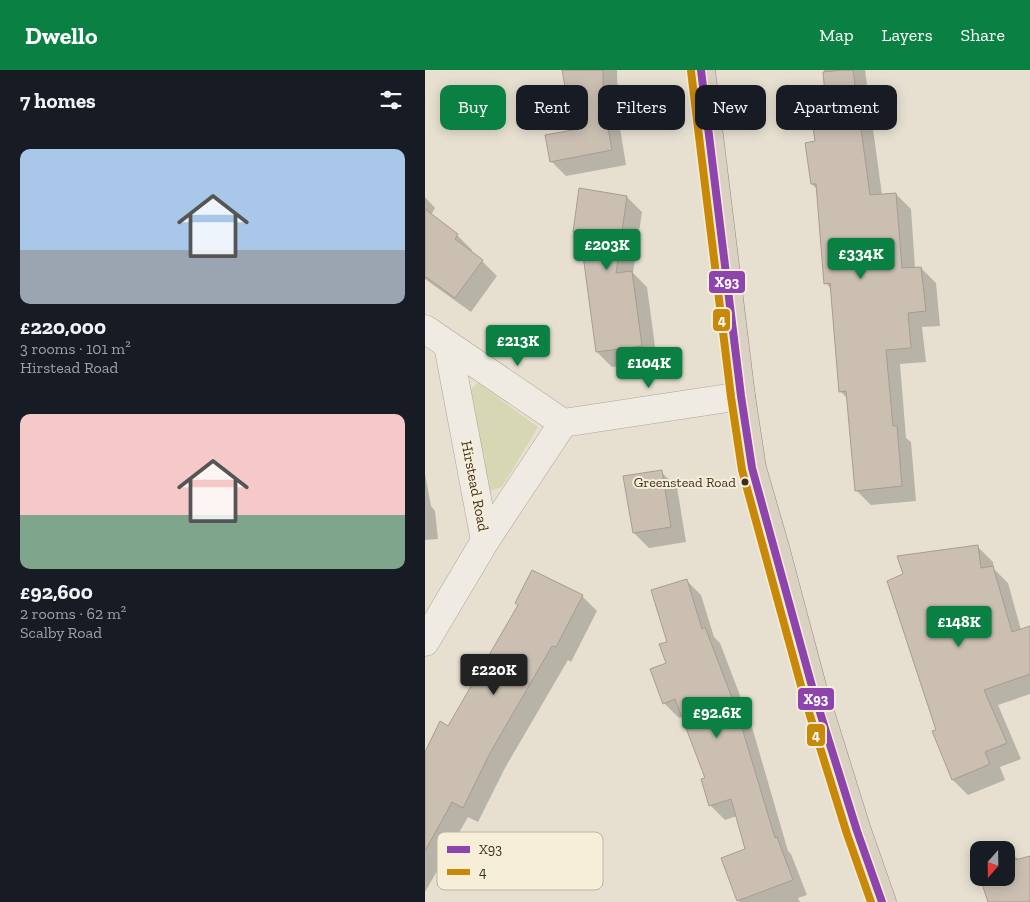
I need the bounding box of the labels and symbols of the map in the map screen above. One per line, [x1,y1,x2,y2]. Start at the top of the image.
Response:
pin: £203K [572,228,642,271]
pin: £334K [826,238,896,280]
line badge: X93 [708,270,746,294]
text: X93 [715,274,740,291]
line badge: 4 [712,308,731,332]
text: 4 [718,312,726,329]
pin: £213K [483,324,553,367]
pin: £104K [614,346,684,389]
street label: Hirstead Road [457,439,493,534]
place label: Greenstead Road [634,474,736,491]
marker: Greenstead Road [740,477,750,487]
pin: £148K [924,606,994,648]
pin: £220K [459,654,529,696]
line badge: X93 [797,687,835,711]
text: X93 [804,691,829,708]
pin: £92.6K [676,696,758,739]
line badge: 4 [806,723,826,747]
text: 4 [812,727,820,744]
legend [437,832,603,890]
text: X93 [479,841,502,858]
north arrow [970,841,1015,886]
text: 4 [479,864,487,881]

